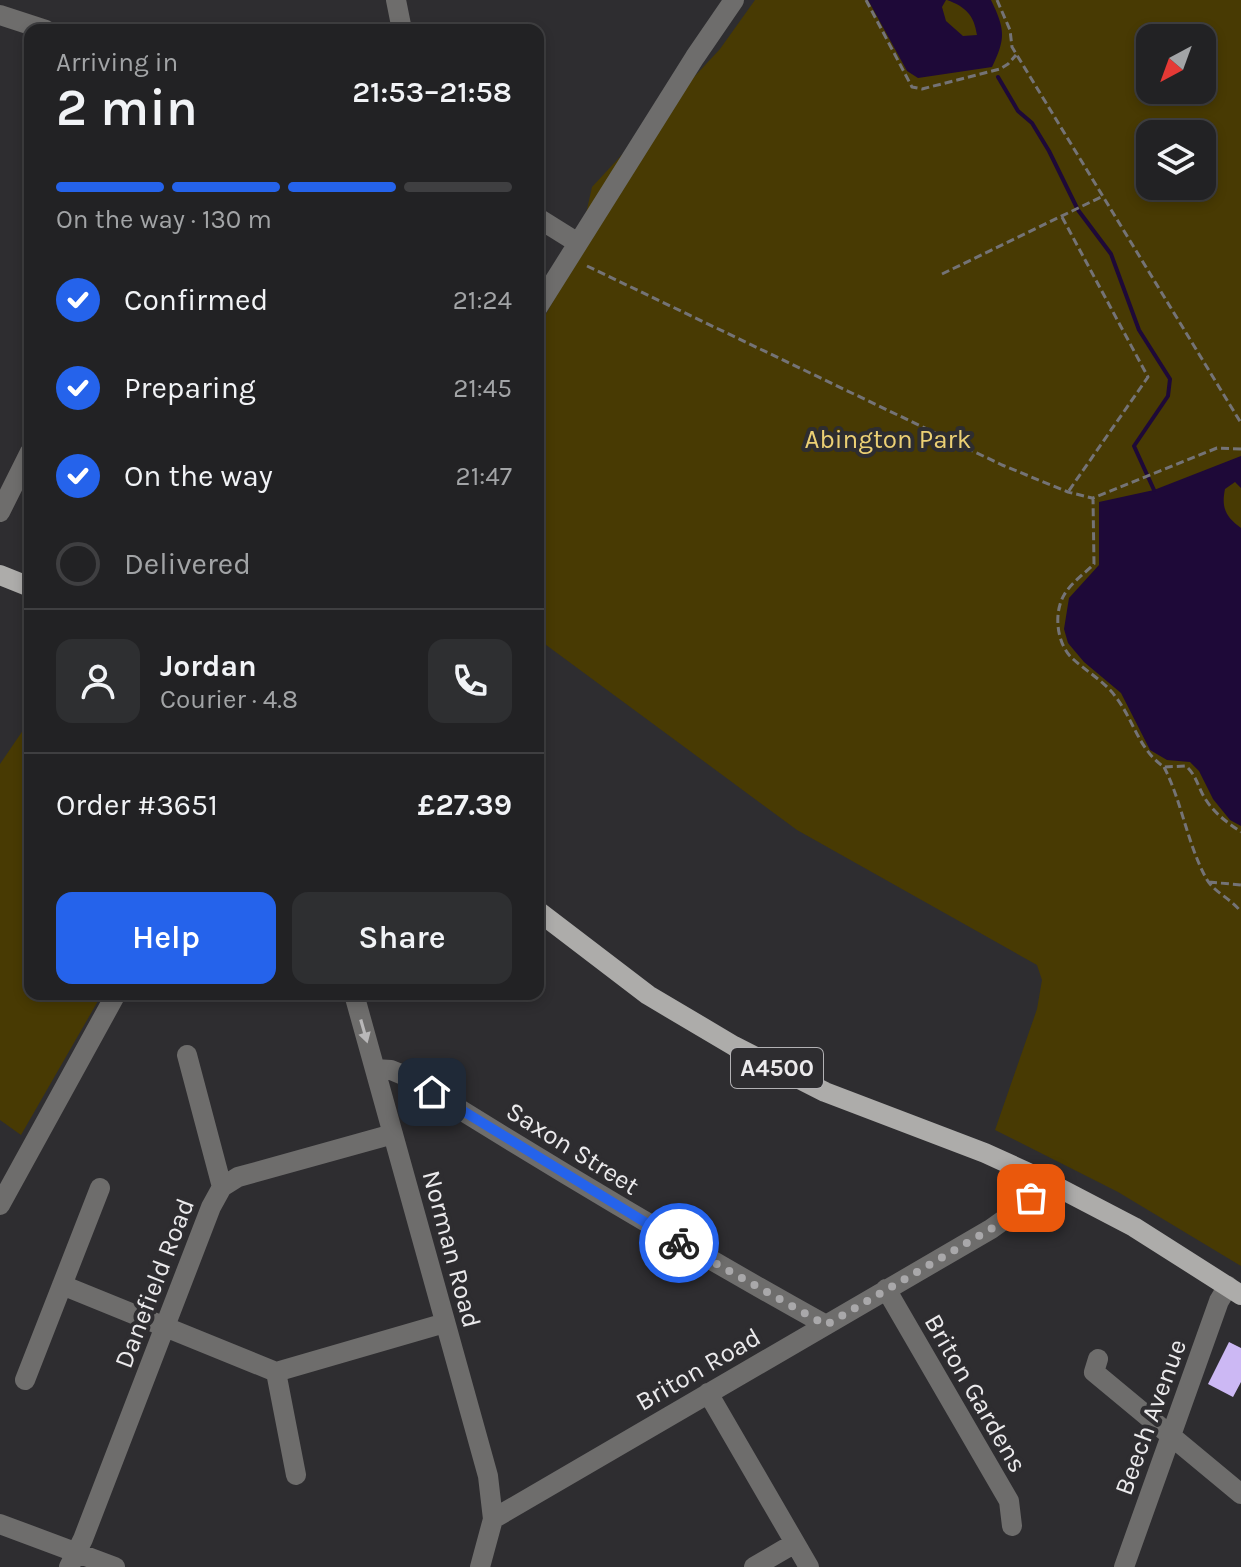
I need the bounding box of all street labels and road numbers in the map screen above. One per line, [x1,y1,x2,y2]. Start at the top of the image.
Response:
road number: A4500 [731,1048,823,1088]
street label: Saxon Street [501,1095,645,1202]
street label: Norman Road [416,1167,487,1331]
street label: Danefield Road [108,1194,201,1372]
street label: Briton Gardens [918,1309,1033,1478]
street label: Briton Road [630,1321,766,1418]
street label: Beech Avenue [1108,1335,1193,1499]

